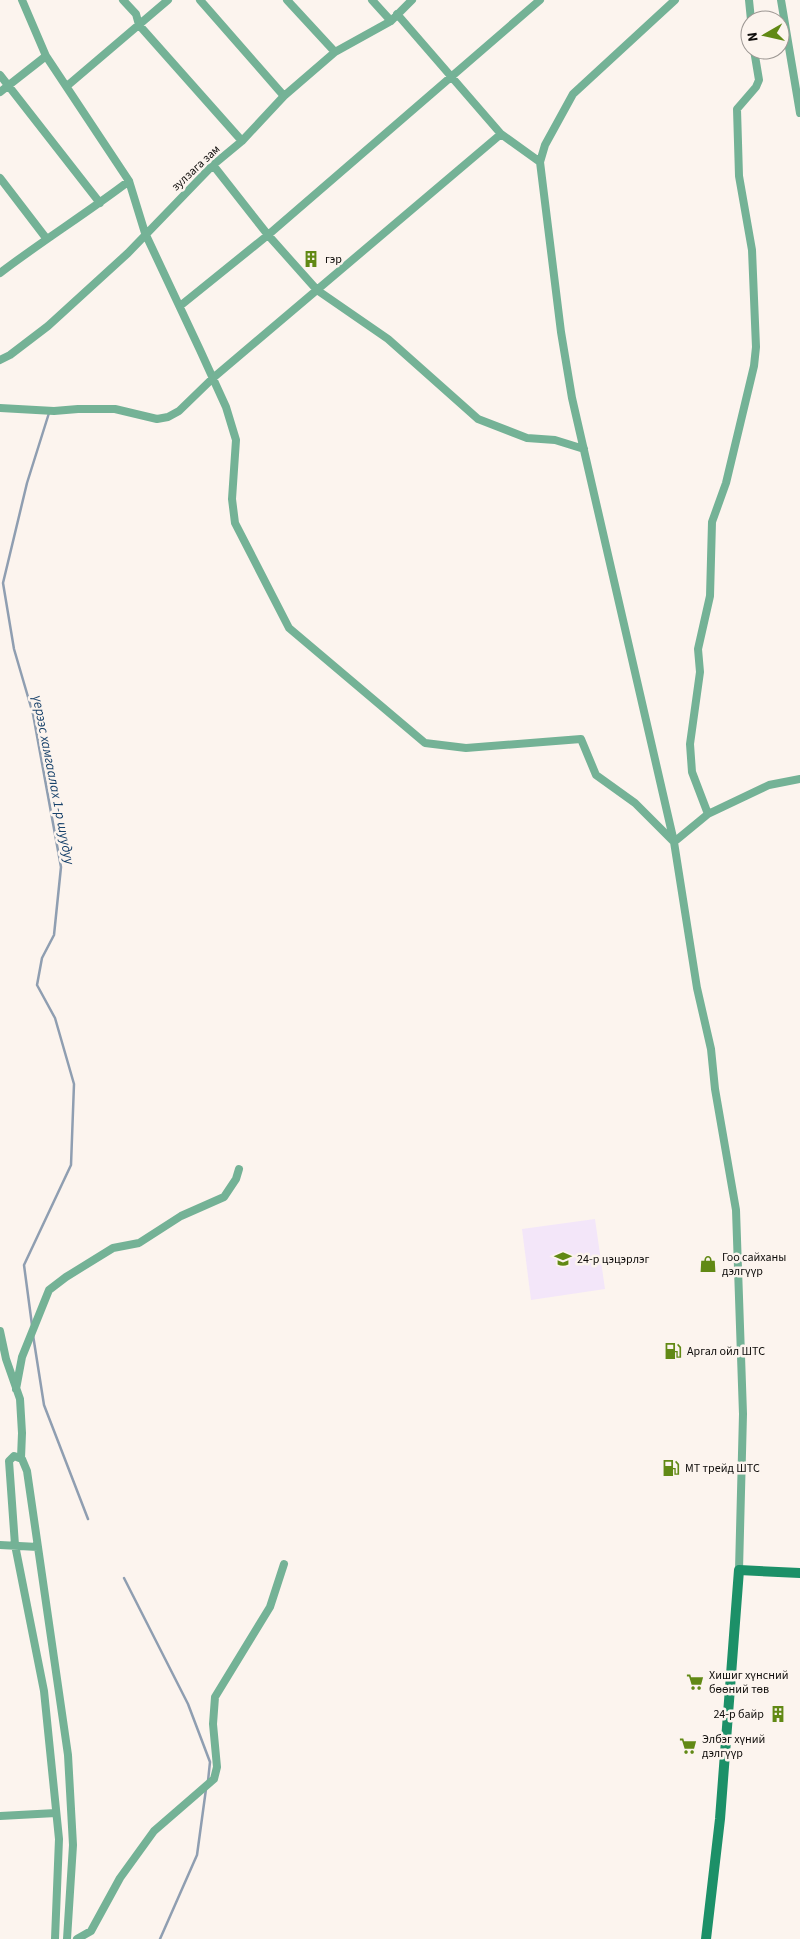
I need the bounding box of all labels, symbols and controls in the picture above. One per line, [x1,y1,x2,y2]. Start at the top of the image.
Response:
north arrow [740,10,790,60]
text: N [743,31,764,43]
street label: зулзага зам [168,141,224,195]
building icon: гэр [301,249,321,269]
place label: гэр [325,251,342,268]
water label: үерээс хамгаалах 1-р шуудуу [27,694,79,867]
school or university icon: 24-р цэцэрлэг [553,1249,573,1269]
place label: Гоо сайханы дэлгүүр [722,1249,786,1280]
place label: 24-р цэцэрлэг [577,1251,650,1268]
shop icon: Гоо сайханы дэлгүүр [698,1254,718,1274]
fuel station icon: Аргал ойл ШТС [663,1341,683,1361]
place label: Аргал ойл ШТС [687,1343,765,1360]
fuel station icon: МТ трейд ШТС [661,1458,681,1478]
place label: МТ трейд ШТС [685,1460,760,1477]
place label: Хишиг хүнсний бөөний төв [709,1667,788,1698]
supermarket icon: Хишиг хүнсний бөөний төв [685,1672,705,1692]
building icon: 24-р байр [768,1704,788,1724]
place label: 24-р байр [713,1706,764,1723]
place label: Элбэг хүний дэлгүүр [702,1731,765,1762]
supermarket icon: Элбэг хүний дэлгүүр [678,1736,698,1756]

